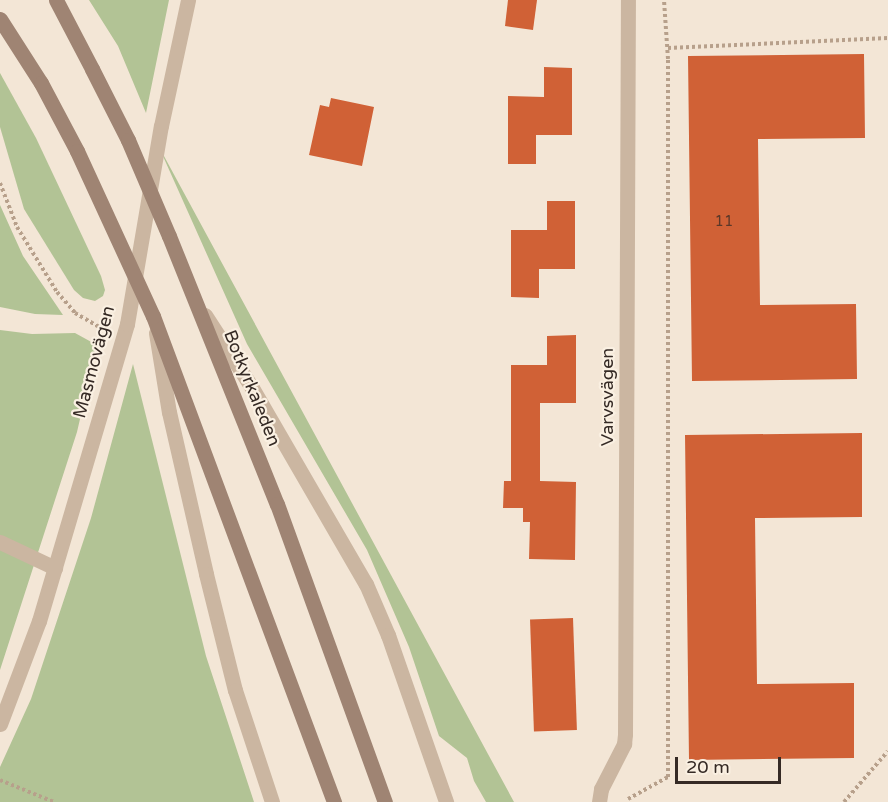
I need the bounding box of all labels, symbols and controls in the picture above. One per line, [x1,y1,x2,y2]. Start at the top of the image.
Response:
house number: 11 [715,213,733,231]
street label: Masmovägen [69,303,119,421]
street label: Botkyrkaleden [219,327,285,449]
street label: Varvsvägen [596,348,618,446]
scale bar [678,745,784,783]
text: 20 m [686,756,730,778]

